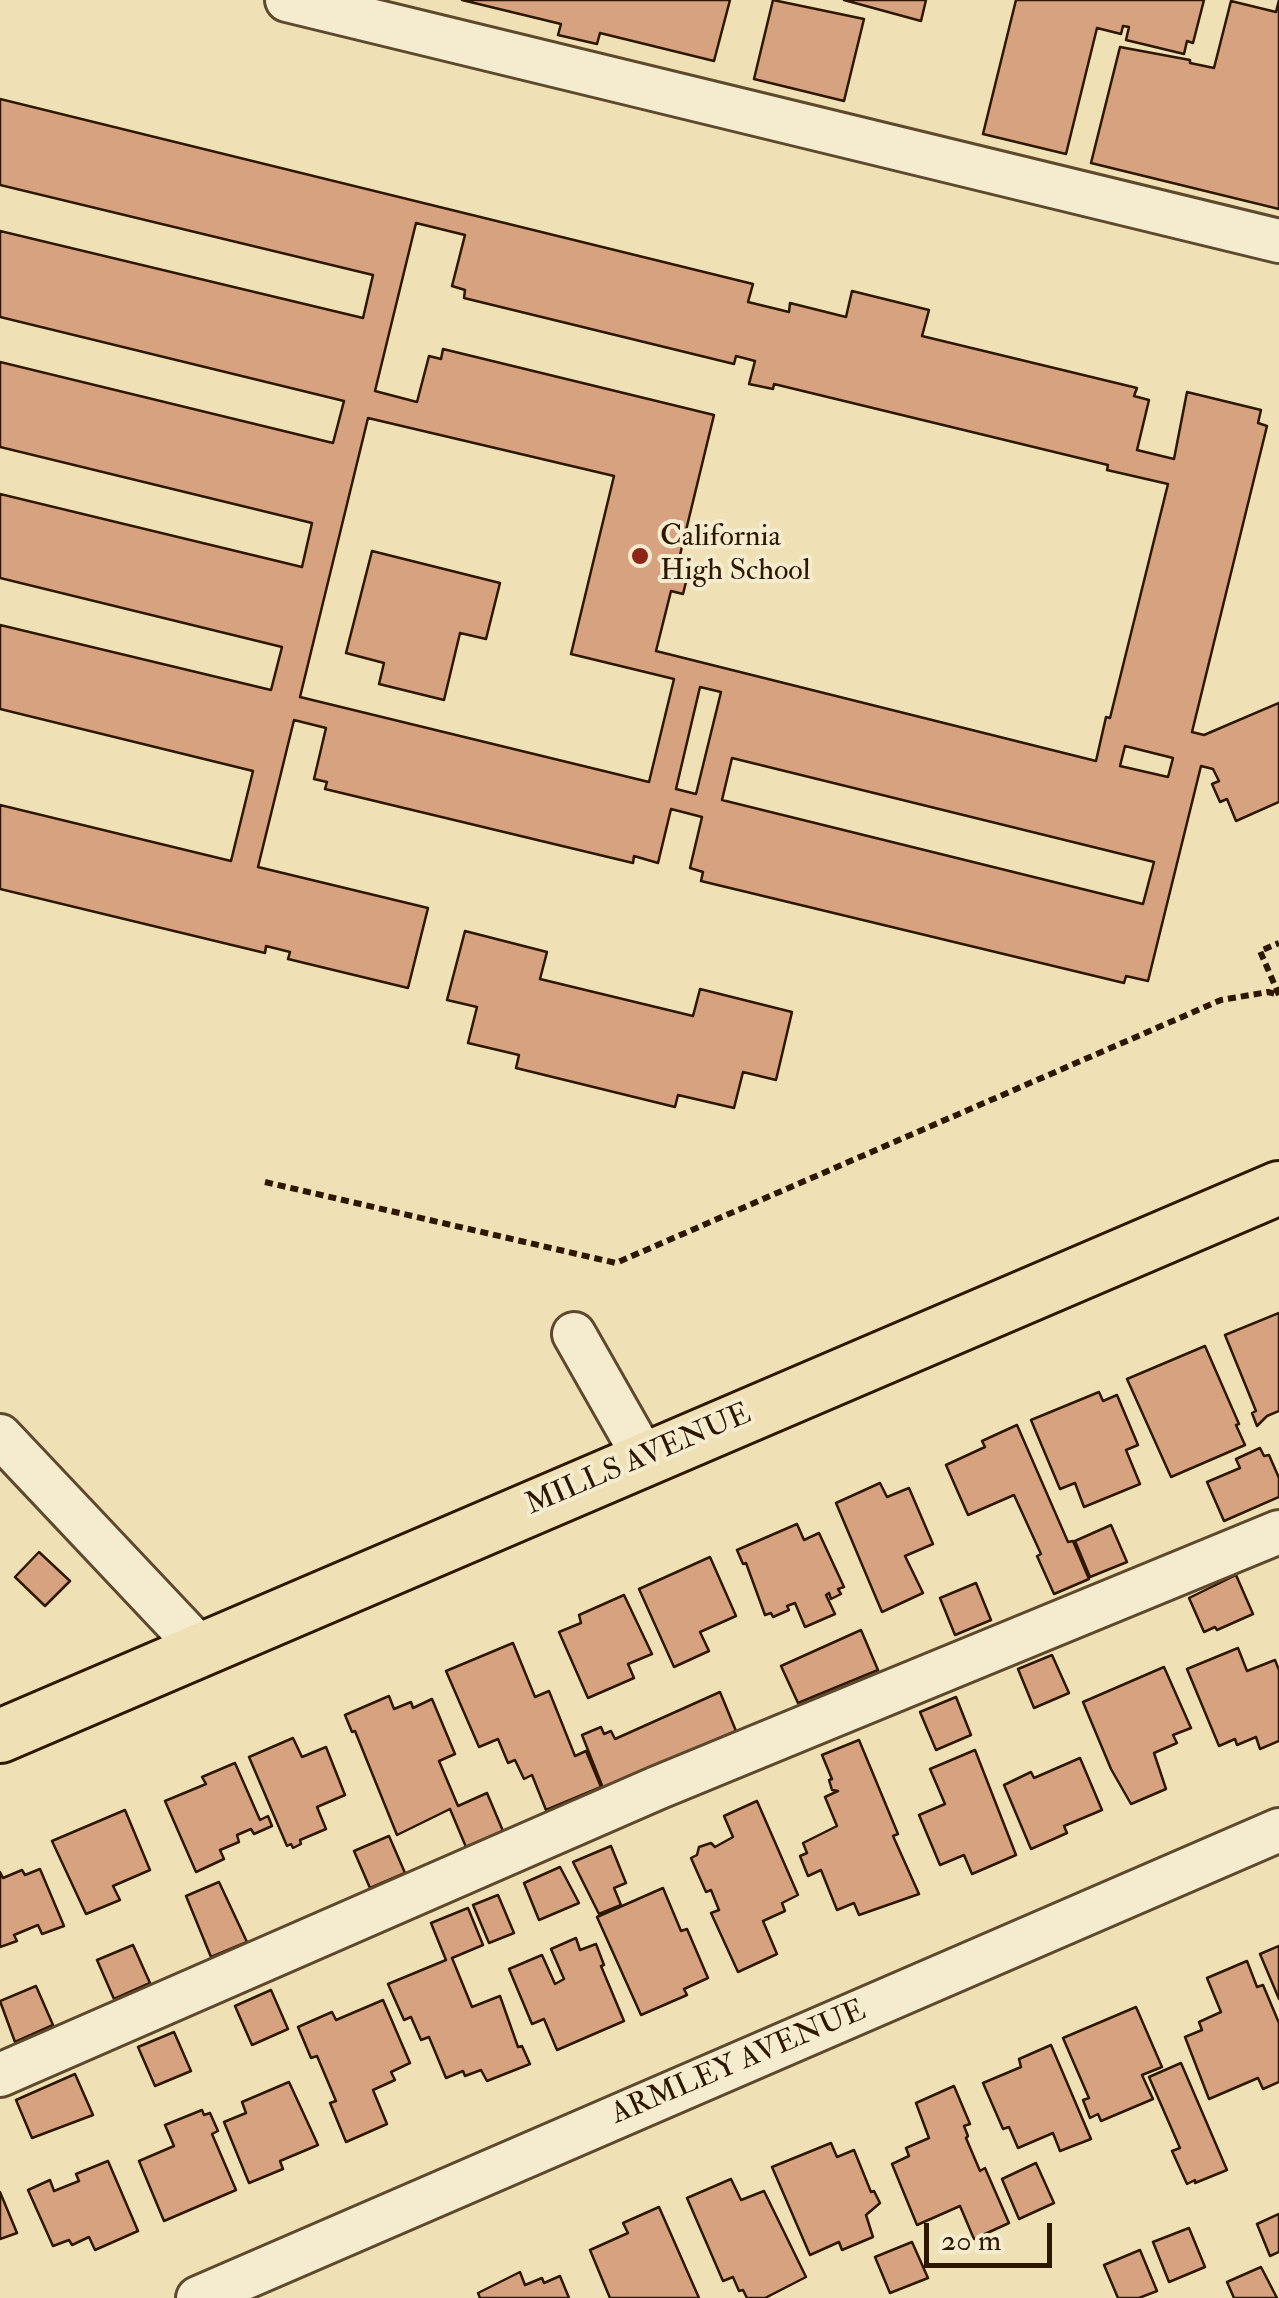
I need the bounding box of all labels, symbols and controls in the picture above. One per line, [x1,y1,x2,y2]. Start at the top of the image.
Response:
place label: California High School [660,521,810,592]
marker: California High School [629,545,651,567]
street label: MILLS AVENUE [521,1397,757,1525]
street label: ARMLEY AVENUE [606,1994,872,2134]
scale bar [929,2203,1056,2265]
text: 20 m [941,2222,1001,2259]

